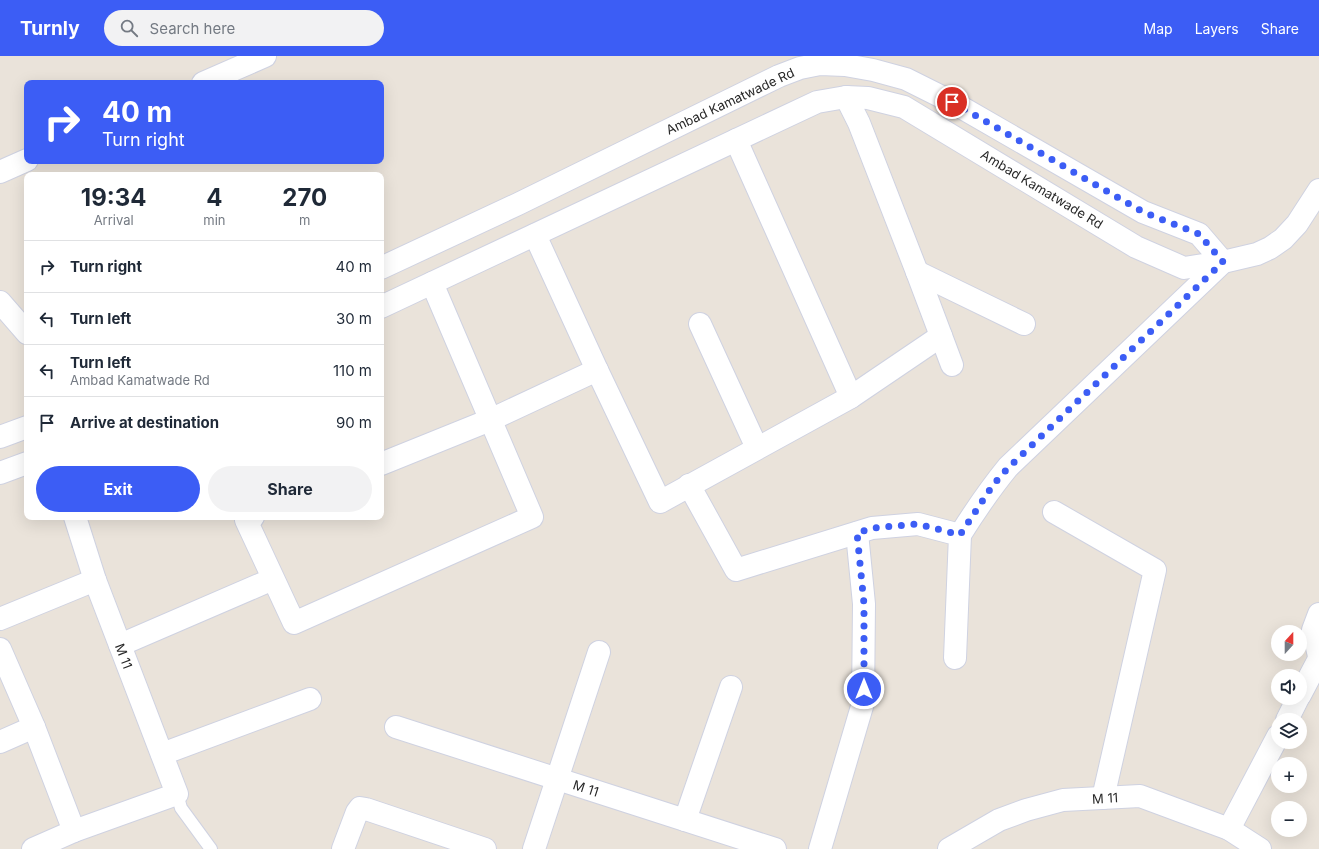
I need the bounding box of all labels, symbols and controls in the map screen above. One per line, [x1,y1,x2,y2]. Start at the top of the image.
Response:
search box [104,10,384,46]
text: Turnly [20,17,80,40]
icon: search [118,17,140,39]
text: Search here [150,19,235,38]
text: Map [1144,20,1173,37]
text: Layers [1195,20,1239,37]
text: Share [1261,20,1299,37]
street label: Ambad Kamatwade Rd [663,64,797,138]
pin [935,85,969,119]
icon: arrive [941,91,963,113]
text: 40 m [102,95,172,129]
icon: right [36,96,88,148]
text: Turn right [102,129,185,150]
street label: Ambad Kamatwade Rd [978,146,1106,232]
text: 19:34 [81,183,146,212]
text: 4 [206,183,222,212]
text: 270 [282,183,327,212]
text: Arrival [94,212,134,228]
text: min [203,212,225,228]
text: m [299,212,310,228]
icon: right [36,256,58,278]
text: Turn right [70,257,142,276]
text: 40 m [335,257,372,276]
icon: left [36,308,58,330]
text: Turn left [70,309,131,328]
text: 30 m [336,309,372,328]
text: Turn left [70,353,131,372]
icon: left [36,360,58,382]
text: 110 m [333,361,372,380]
text: Ambad Kamatwade Rd [70,372,210,388]
icon: arrive [36,412,58,434]
text: Arrive at destination [70,413,219,432]
text: 90 m [336,413,372,432]
button: Exit [36,466,200,512]
button: Share [208,466,372,512]
north arrow [1271,625,1307,661]
map controls [1271,625,1307,837]
street label: M 11 [112,641,136,671]
position arrow [843,668,885,710]
button: sound [1271,669,1307,705]
button: layers [1271,713,1307,749]
button: + [1271,757,1307,793]
street label: M 11 [571,776,601,800]
street label: M 11 [1092,789,1118,807]
button: − [1271,801,1307,837]

